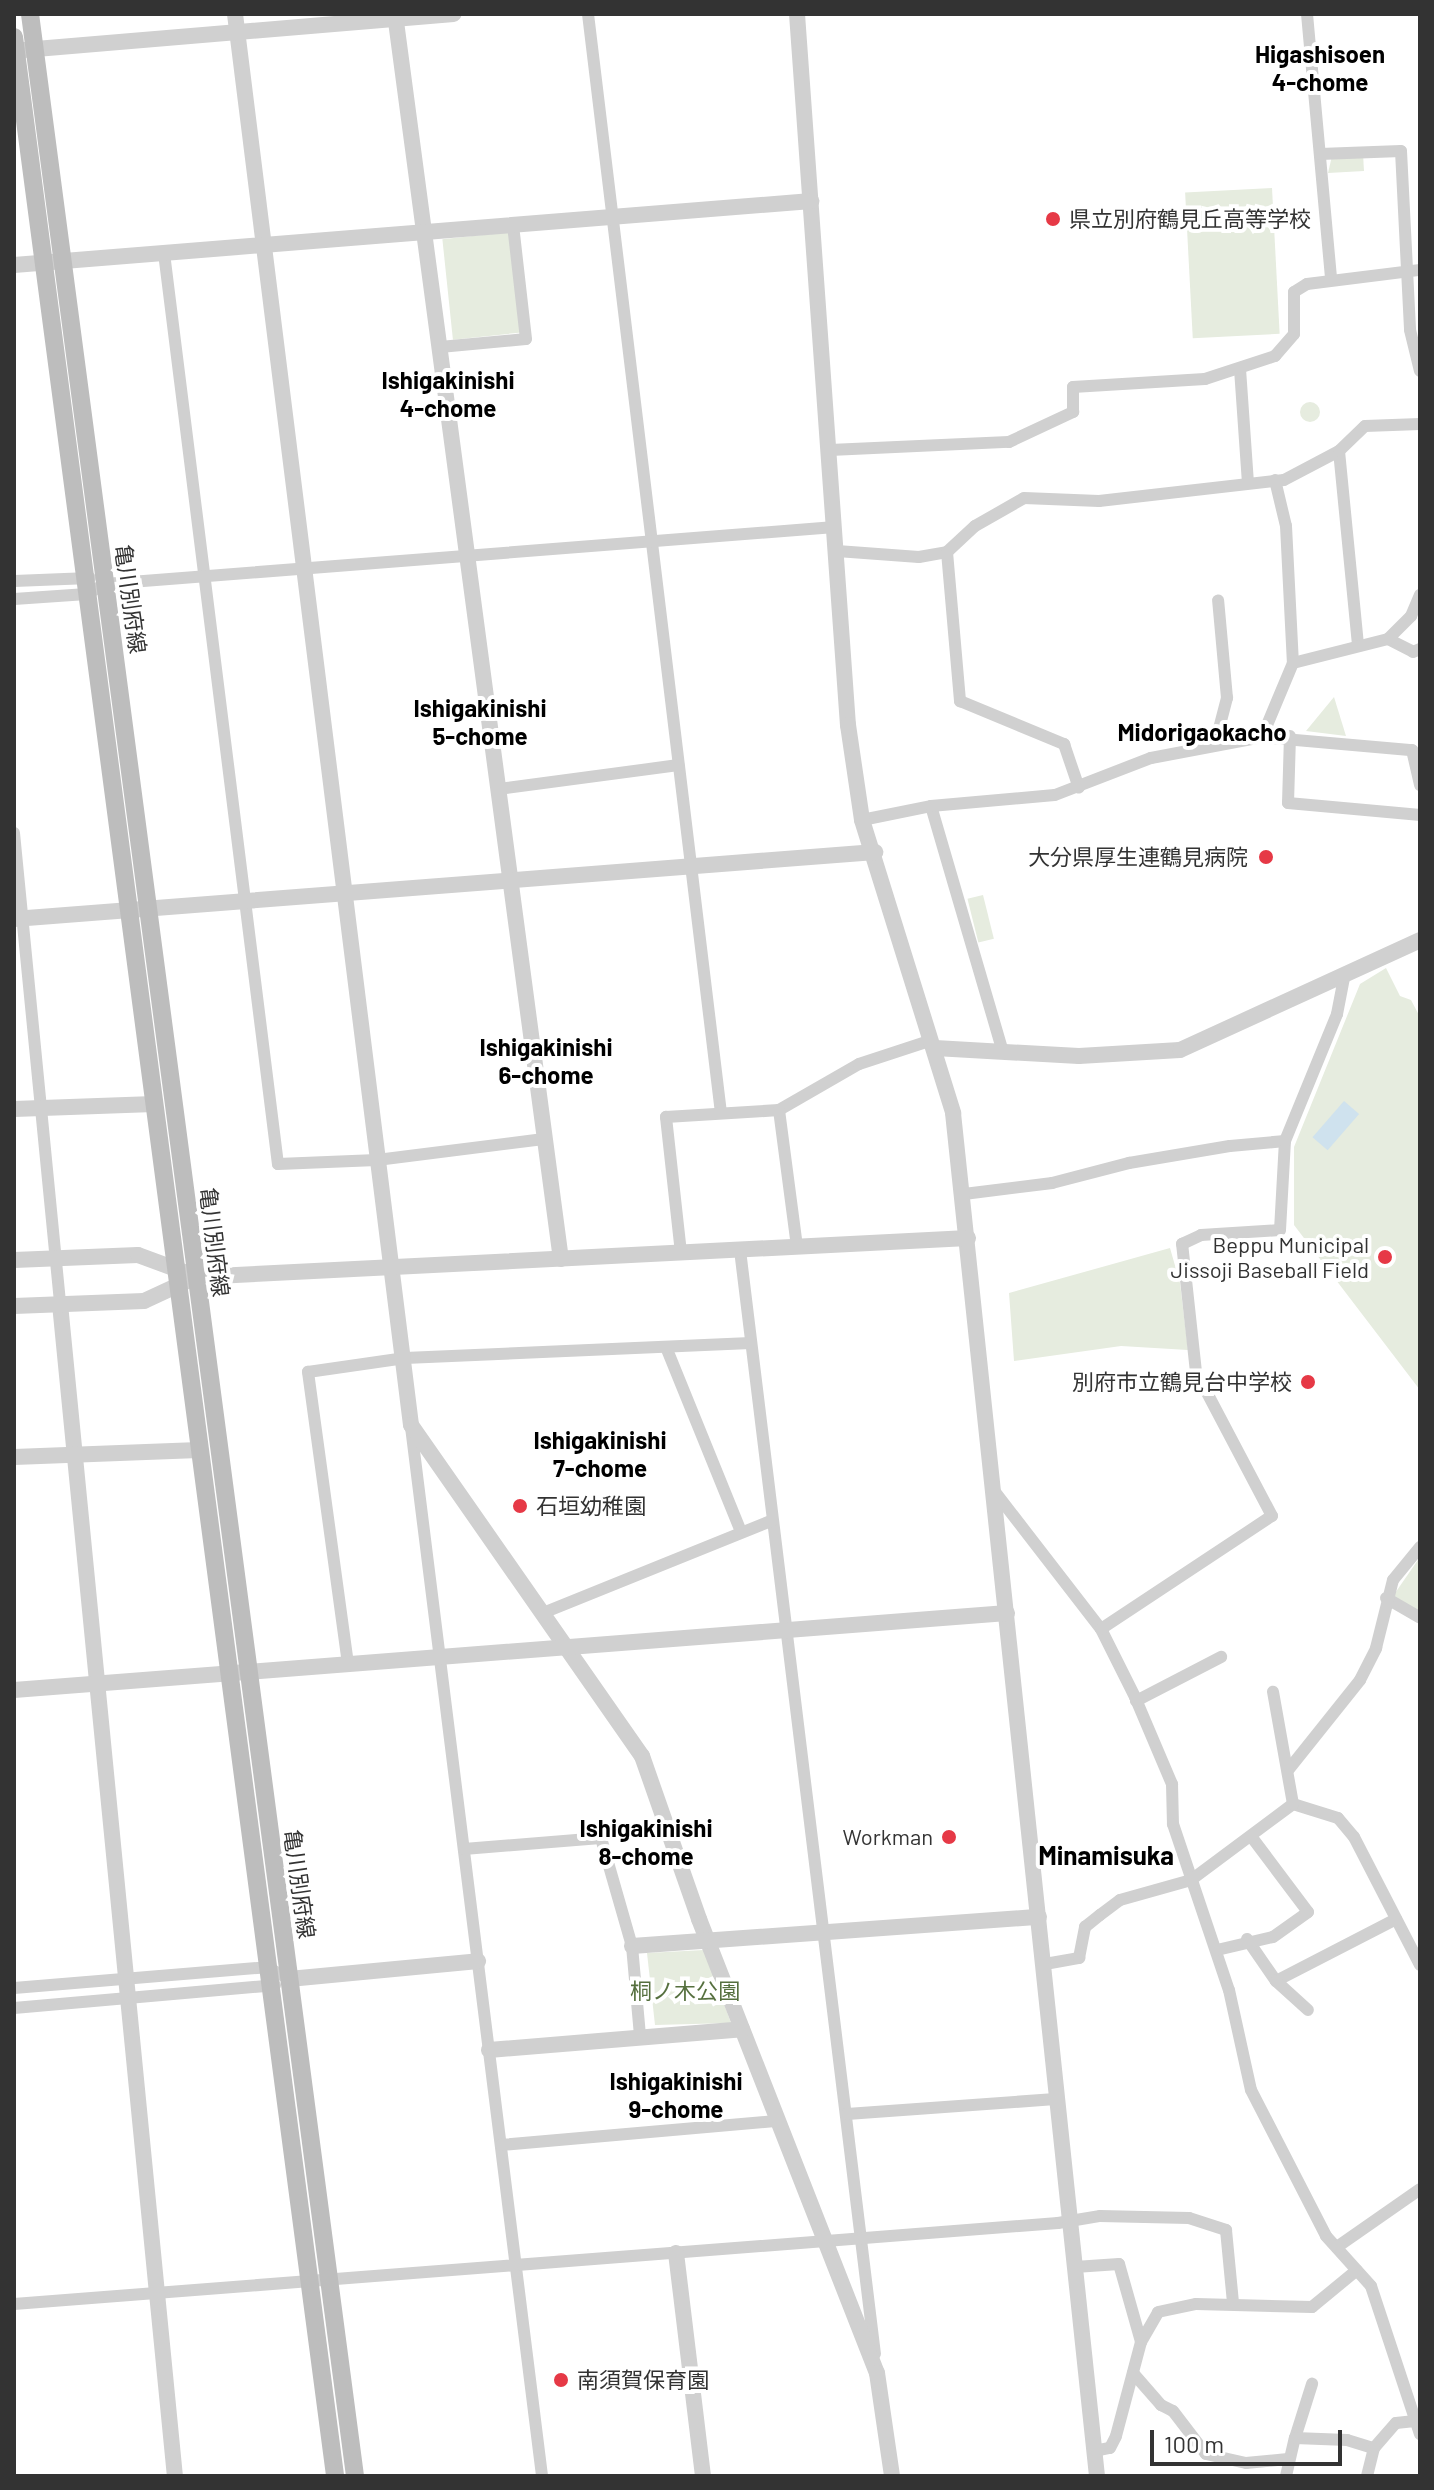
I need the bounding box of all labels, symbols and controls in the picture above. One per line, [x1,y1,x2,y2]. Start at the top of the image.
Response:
district label: Higashisoen 4-chome [1255,40,1385,96]
place label: 県立別府鶴見丘高等学校 [1069,206,1311,232]
marker: 県立別府鶴見丘高等学校 [1044,210,1062,228]
district label: Ishigakinishi 4-chome [381,366,515,422]
street label: 亀川別府線 [110,543,152,655]
district label: Ishigakinishi 5-chome [413,694,547,750]
district label: Midorigaokacho [1117,718,1287,746]
place label: 大分県厚生連鶴見病院 [1028,844,1248,870]
marker: 大分県厚生連鶴見病院 [1255,846,1277,868]
district label: Ishigakinishi 6-chome [479,1033,613,1089]
street label: 亀川別府線 [195,1186,235,1298]
place label: Beppu Municipal Jissoji Baseball Field [1171,1231,1369,1282]
marker: Beppu Municipal Jissoji Baseball Field [1376,1248,1394,1266]
place label: 別府市立鶴見台中学校 [1072,1369,1292,1395]
marker: 別府市立鶴見台中学校 [1299,1373,1317,1391]
district label: Ishigakinishi 7-chome [533,1426,667,1482]
place label: 石垣幼稚園 [536,1493,646,1519]
marker: 石垣幼稚園 [511,1497,529,1515]
district label: Ishigakinishi 8-chome [579,1814,713,1870]
place label: Workman [842,1824,933,1850]
street label: 亀川別府線 [279,1828,321,1940]
marker: Workman [940,1828,958,1846]
district label: Minamisuka [1038,1839,1174,1871]
park label: 桐ノ木公園 [630,1978,740,2004]
district label: Ishigakinishi 9-chome [609,2067,743,2123]
place label: 南須賀保育園 [577,2367,709,2393]
marker: 南須賀保育園 [552,2371,570,2389]
scale bar [1154,2414,1346,2464]
text: 100 m [1164,2429,1224,2458]

